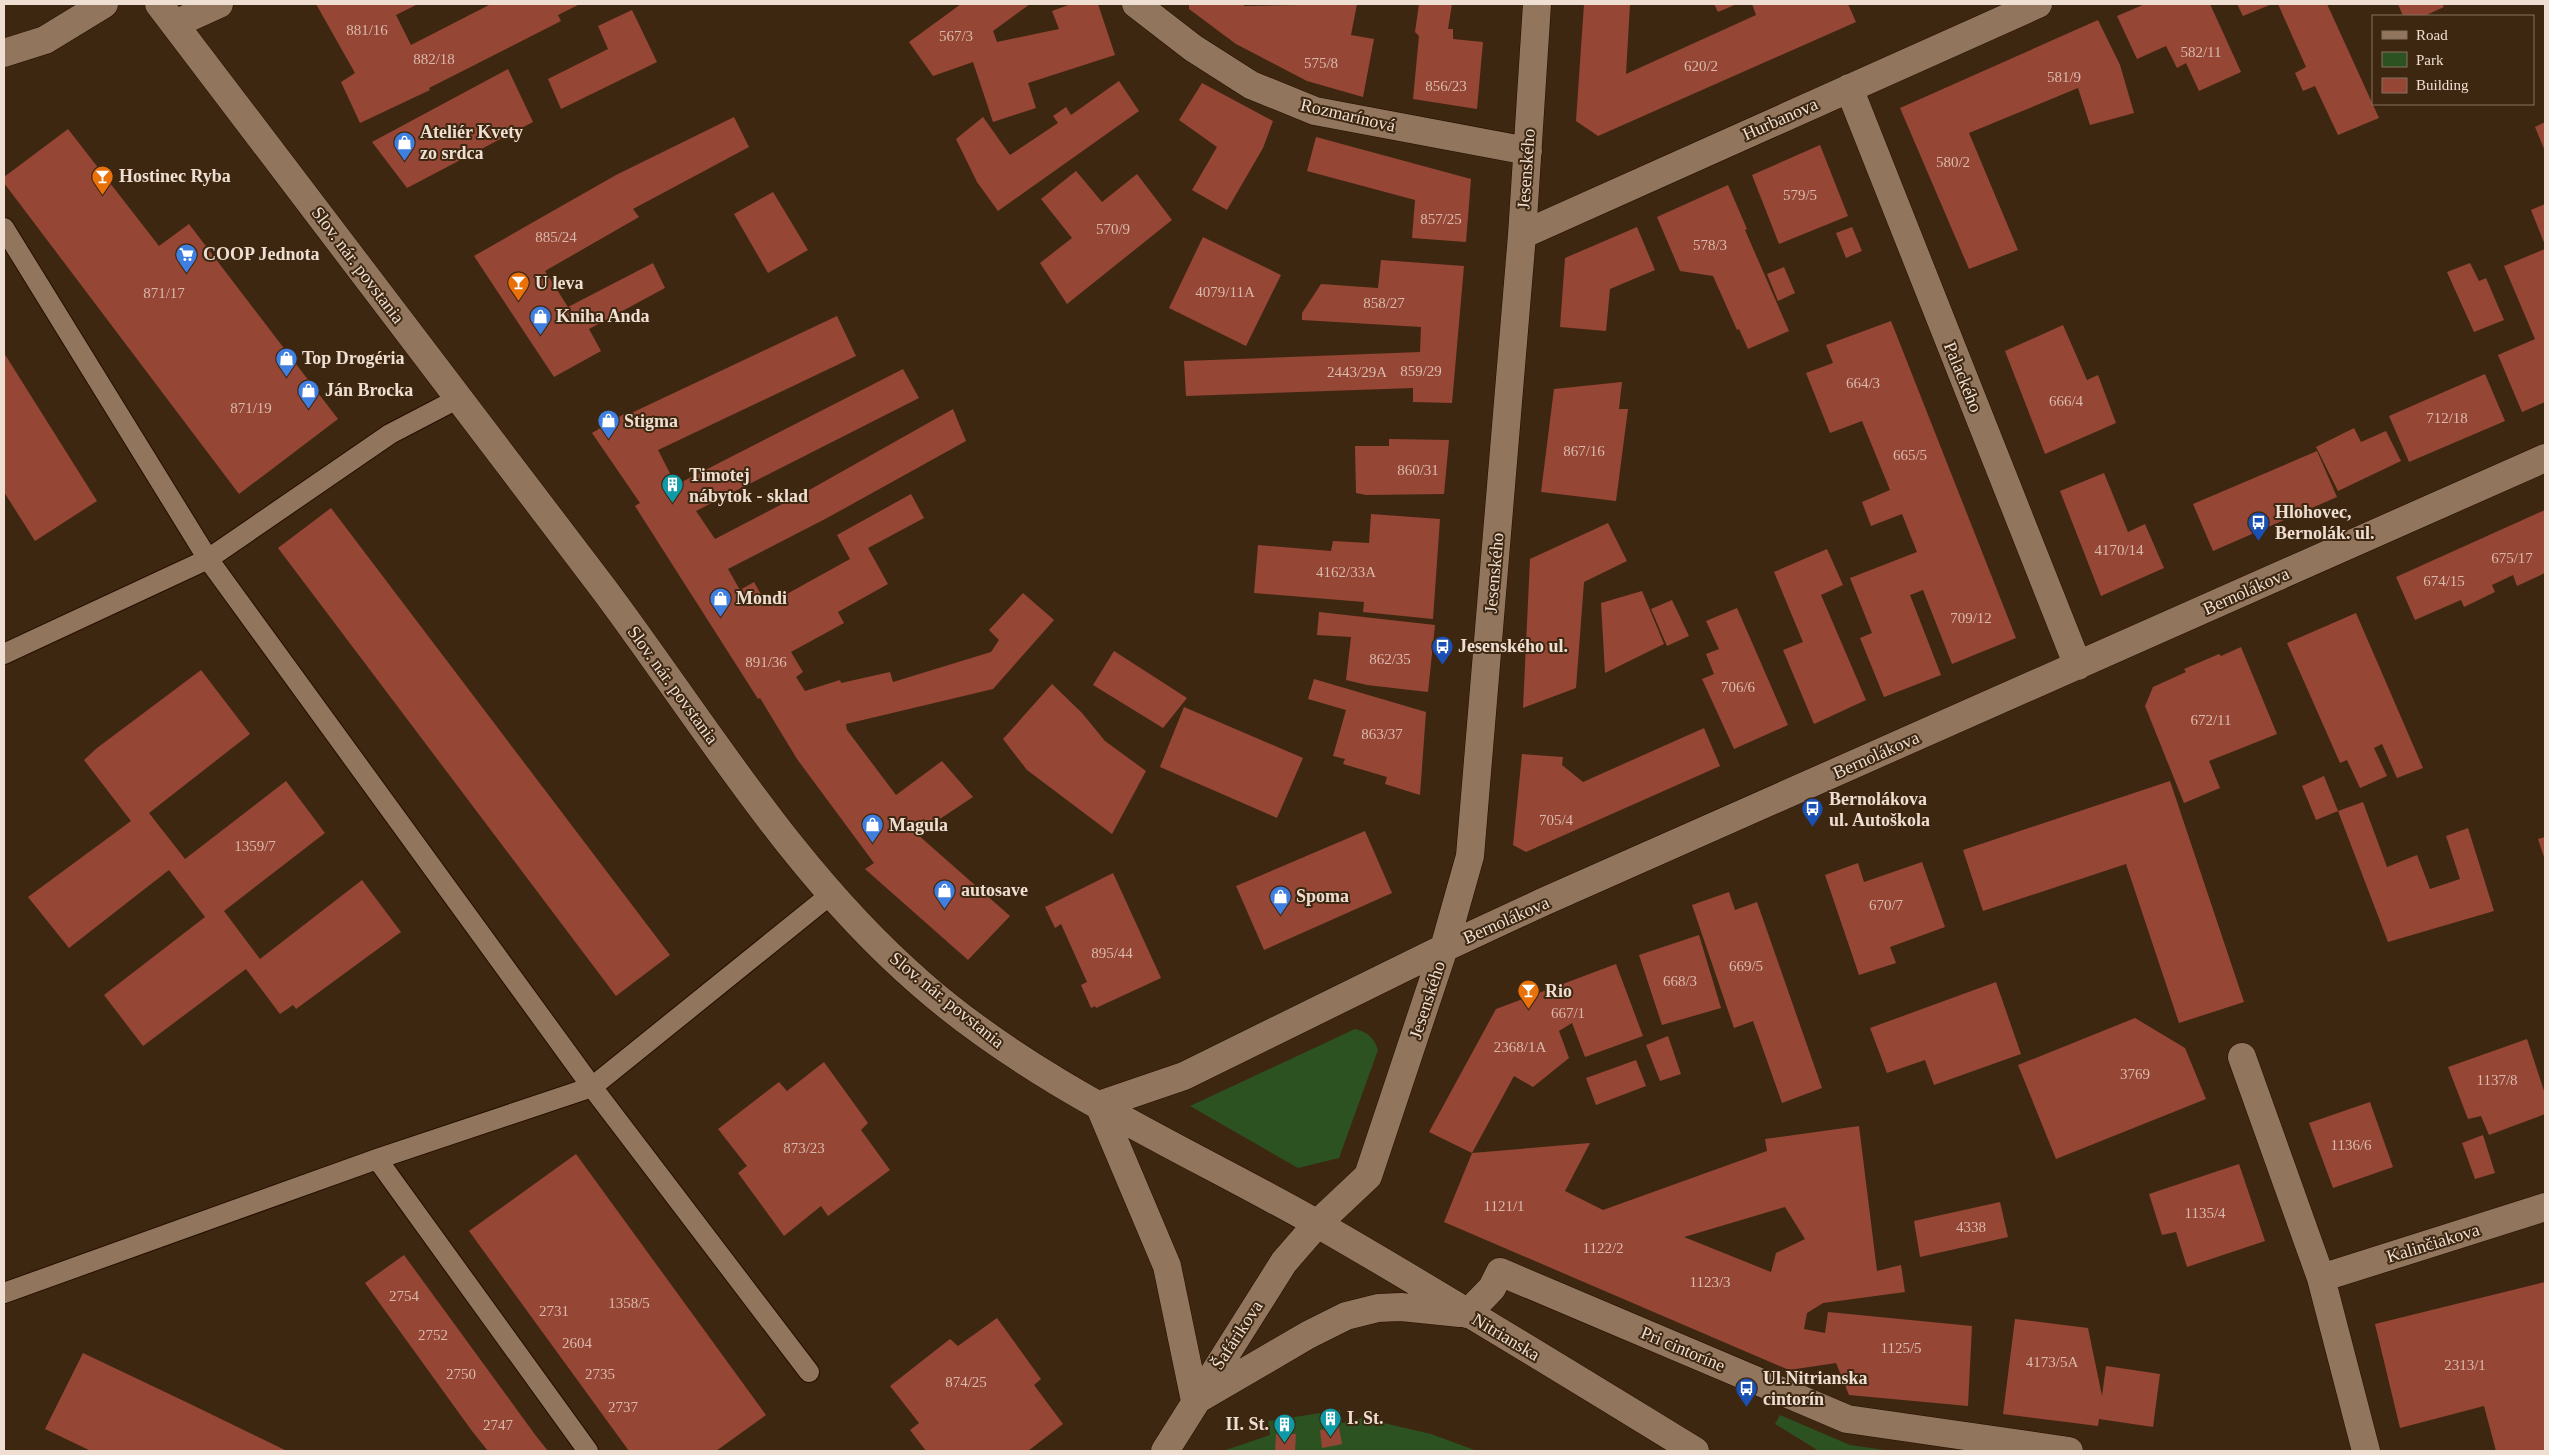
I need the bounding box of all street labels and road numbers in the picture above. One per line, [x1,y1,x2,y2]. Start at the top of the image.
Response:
street label: Rozmarínová [1299,94,1397,136]
street label: Hurbanova [1739,94,1821,144]
street label: Jesenského [1513,128,1539,210]
street label: Slov. nár. povstania [308,203,408,327]
street label: Palackého [1940,339,1986,415]
street label: Jesenského [1481,532,1507,614]
street label: Bernolákova [2200,563,2292,619]
street label: Slov. nár. povstania [624,622,722,748]
street label: Bernolákova [1830,727,1922,783]
street label: Bernolákova [1460,892,1552,948]
street label: Slov. nár. povstania [886,948,1008,1052]
street label: Jesenského [1405,958,1449,1042]
street label: Kalinčiakova [2384,1219,2482,1267]
street label: Šafárikova [1207,1296,1267,1373]
street label: Nitrianska [1469,1309,1543,1365]
street label: Pri cintoríne [1638,1322,1728,1376]

